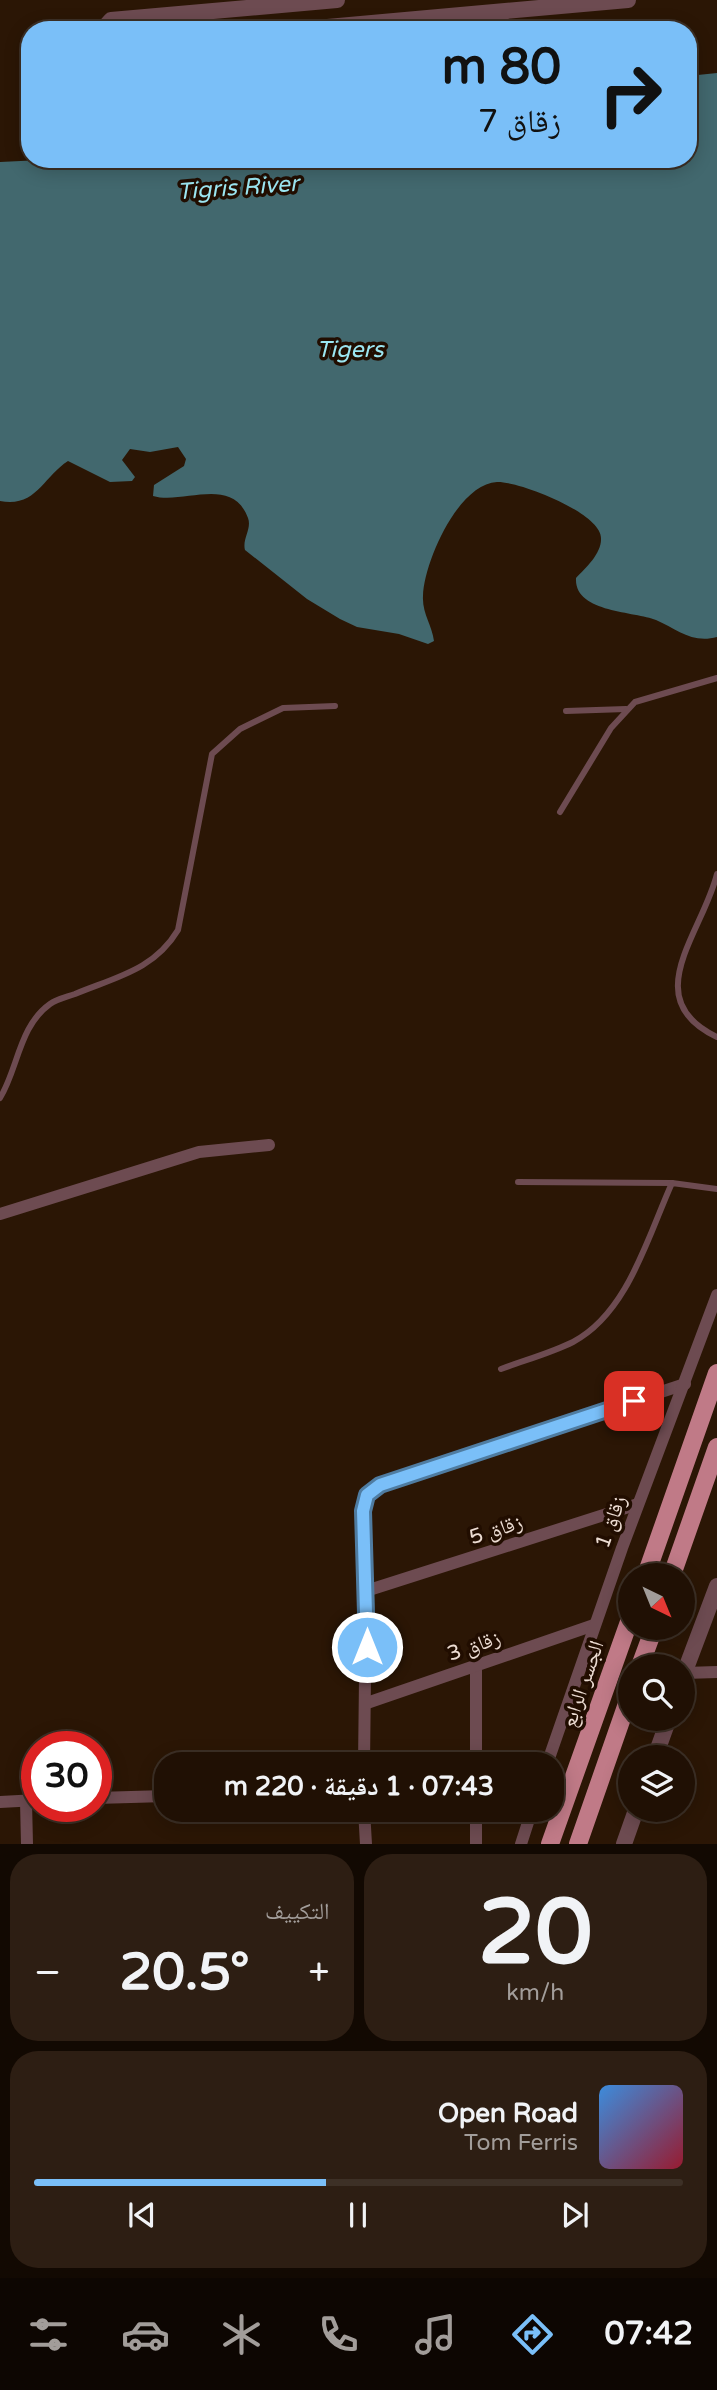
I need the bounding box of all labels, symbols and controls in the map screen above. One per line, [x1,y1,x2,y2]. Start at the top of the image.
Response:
text: 80 m [442,38,561,97]
icon: right [585,49,676,140]
text: زقاق 7 [478,103,561,141]
water label: Tigris River [176,170,303,206]
water label: Tigers [317,336,385,364]
pin [604,1371,664,1431]
icon: arrive [615,1382,653,1420]
street label: زقاق 1 [590,1492,632,1552]
street label: زقاق 5 [466,1510,526,1550]
north arrow [618,1563,695,1640]
map controls [618,1563,695,1822]
position arrow [330,1610,404,1684]
street label: زقاق 3 [444,1625,504,1667]
street label: الجسر الرابع [557,1637,609,1731]
button: search [618,1654,695,1731]
speed limit sign: 30 [21,1731,112,1822]
button: layers [618,1745,695,1822]
text: 07:43 · 1 دقيقة · 220 m [224,1771,494,1802]
text: 20 [478,1878,592,1988]
text: التكييف [265,1898,330,1926]
text: 20.5° [120,1941,250,2004]
text: − [34,1950,61,1996]
text: + [308,1950,330,1996]
text: km/h [506,1979,564,2007]
text: Open Road [438,2098,578,2129]
text: Tom Ferris [464,2129,578,2157]
icon: previous [123,2196,161,2234]
icon: pause [339,2196,377,2234]
icon: next [556,2196,594,2234]
icon: filters [24,2310,73,2359]
icon: car [121,2310,170,2359]
icon: climate [217,2310,266,2359]
icon: phone [314,2310,363,2359]
icon: music [411,2310,460,2359]
icon: directions [508,2310,557,2359]
text: 07:42 [604,2315,693,2353]

